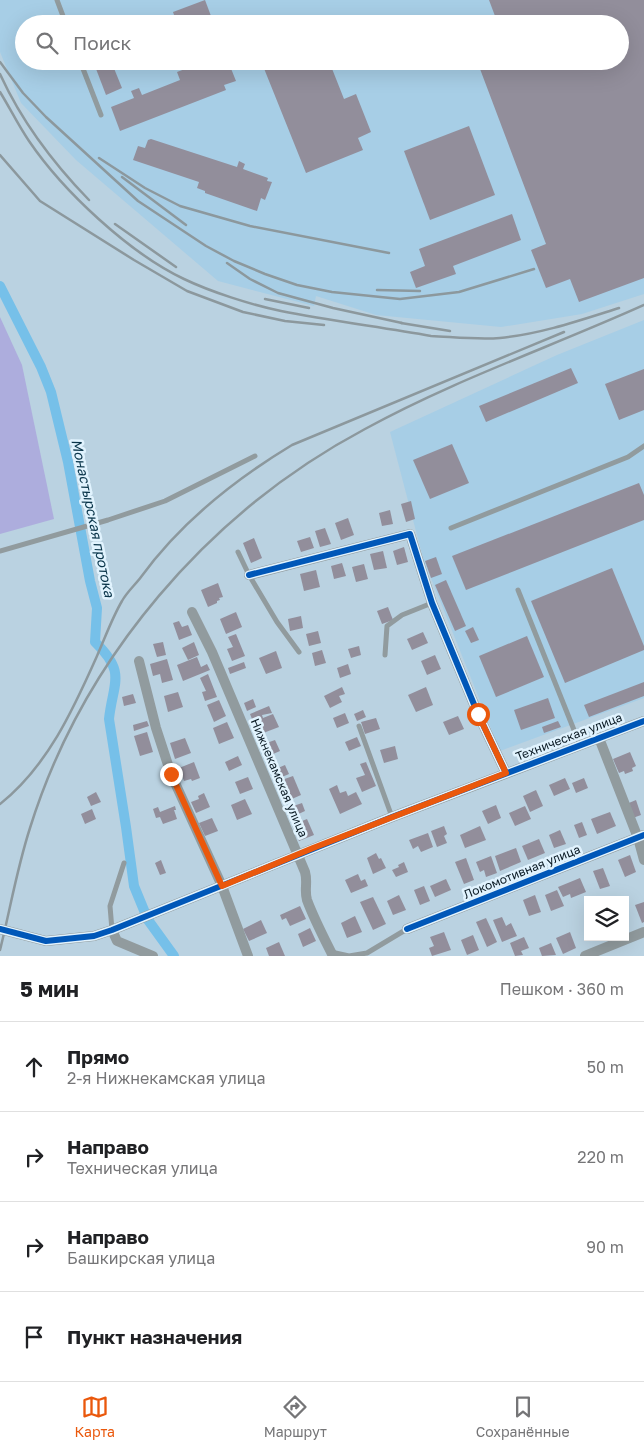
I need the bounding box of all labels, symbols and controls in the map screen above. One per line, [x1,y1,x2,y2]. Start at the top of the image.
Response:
search box [15,15,629,70]
icon: search [33,29,61,57]
text: Поиск [73,31,132,54]
water label: Монастырская протока [68,437,119,600]
route start [467,703,490,726]
street label: Техническая улица [513,709,624,764]
street label: Нижнекамская улица [248,716,311,839]
route end [160,763,183,786]
street label: Локомотивная улица [461,841,582,902]
map controls [584,896,629,941]
button: layers [584,896,629,941]
text: 5 мин [20,976,79,1002]
text: Пешком · 360 m [500,979,624,999]
text: Прямо [67,1045,129,1068]
icon: ahead [20,1053,48,1081]
text: 50 m [587,1057,624,1077]
text: 2-я Нижнекамская улица [67,1068,266,1088]
text: Направо [67,1135,149,1158]
icon: right [20,1143,48,1171]
text: 220 m [577,1147,624,1167]
text: Техническая улица [67,1158,218,1178]
text: Направо [67,1225,149,1248]
icon: right [20,1233,48,1261]
text: 90 m [586,1237,624,1257]
text: Башкирская улица [67,1248,215,1268]
icon: arrive [20,1323,48,1351]
text: Пункт назначения [67,1325,242,1348]
tab: Карта [74,1393,115,1440]
tab: Маршрут [264,1393,327,1440]
tab: Сохранённые [476,1393,570,1440]

